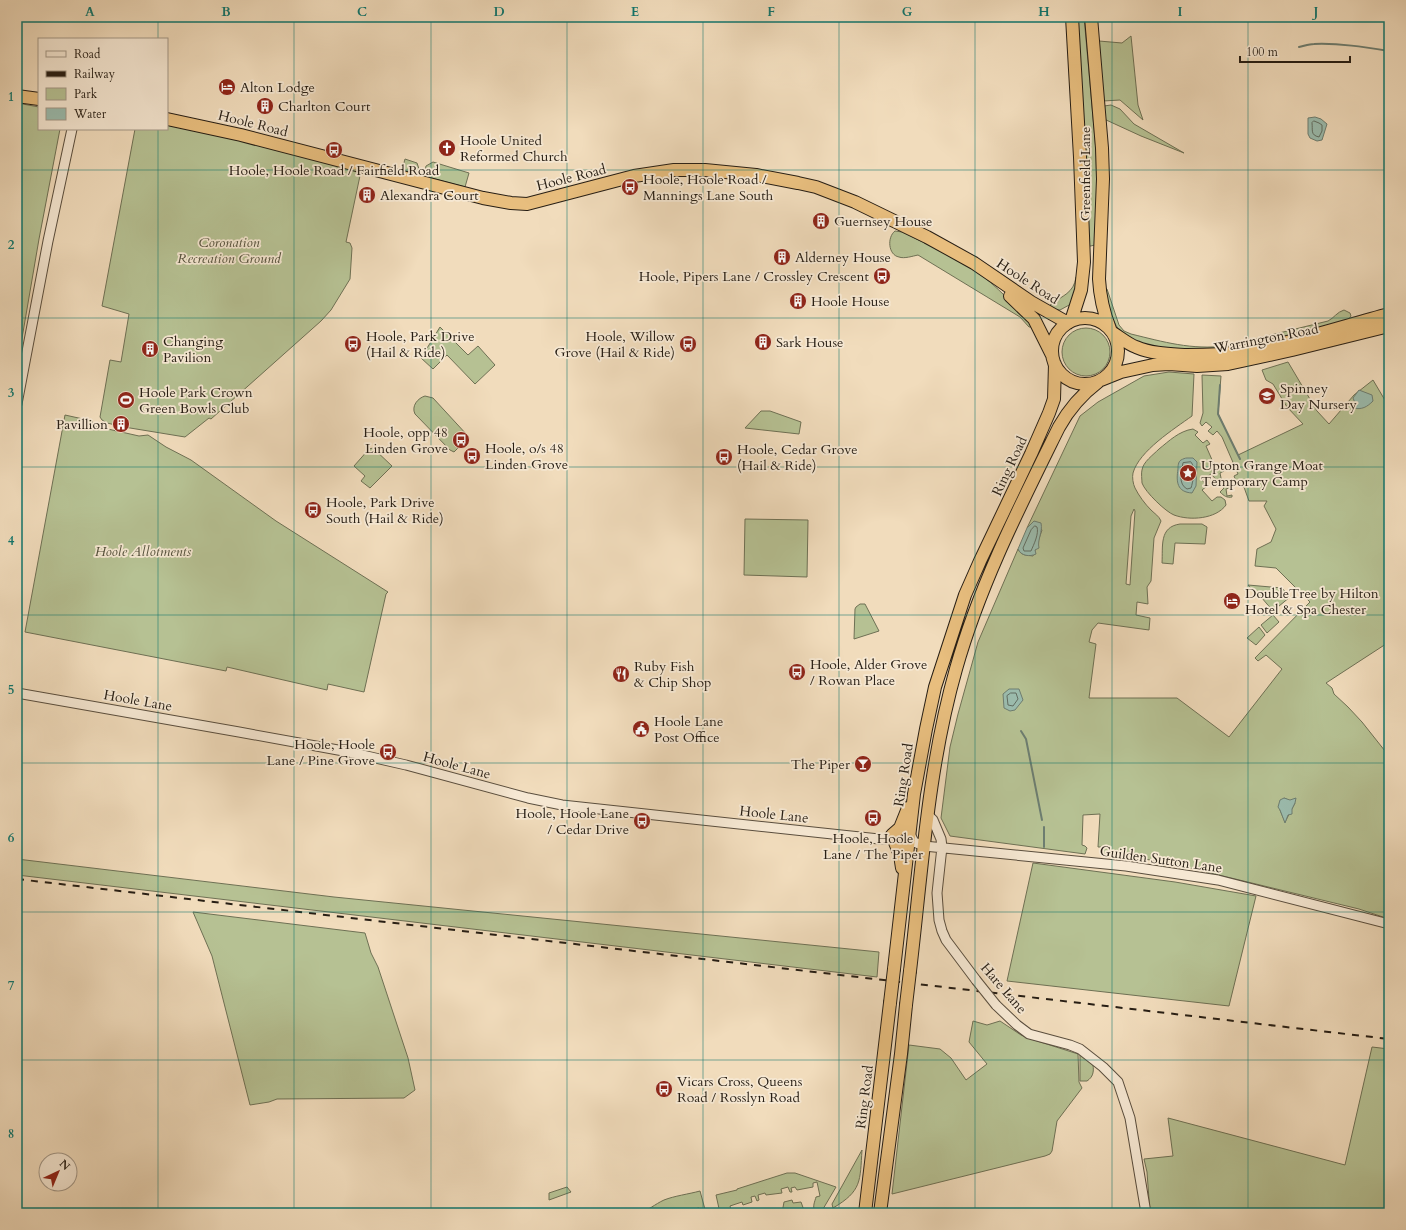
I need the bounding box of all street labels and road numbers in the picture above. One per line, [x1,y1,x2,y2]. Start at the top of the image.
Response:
street label: Hoole Road [216,106,290,141]
street label: Greenfield Lane [1076,127,1095,221]
street label: Hoole Road [534,160,609,195]
street label: Hoole Road [993,254,1063,309]
street label: Warrington Road [1211,319,1320,358]
street label: Ring Road [987,433,1032,499]
street label: Hoole Lane [102,685,174,716]
street label: Ring Road [889,741,918,808]
street label: Hoole Lane [421,747,493,784]
street label: Hoole Lane [738,801,809,828]
street label: Guilden Sutton Lane [1098,841,1223,877]
street label: Hare Lane [976,959,1031,1018]
street label: Ring Road [851,1064,878,1130]

